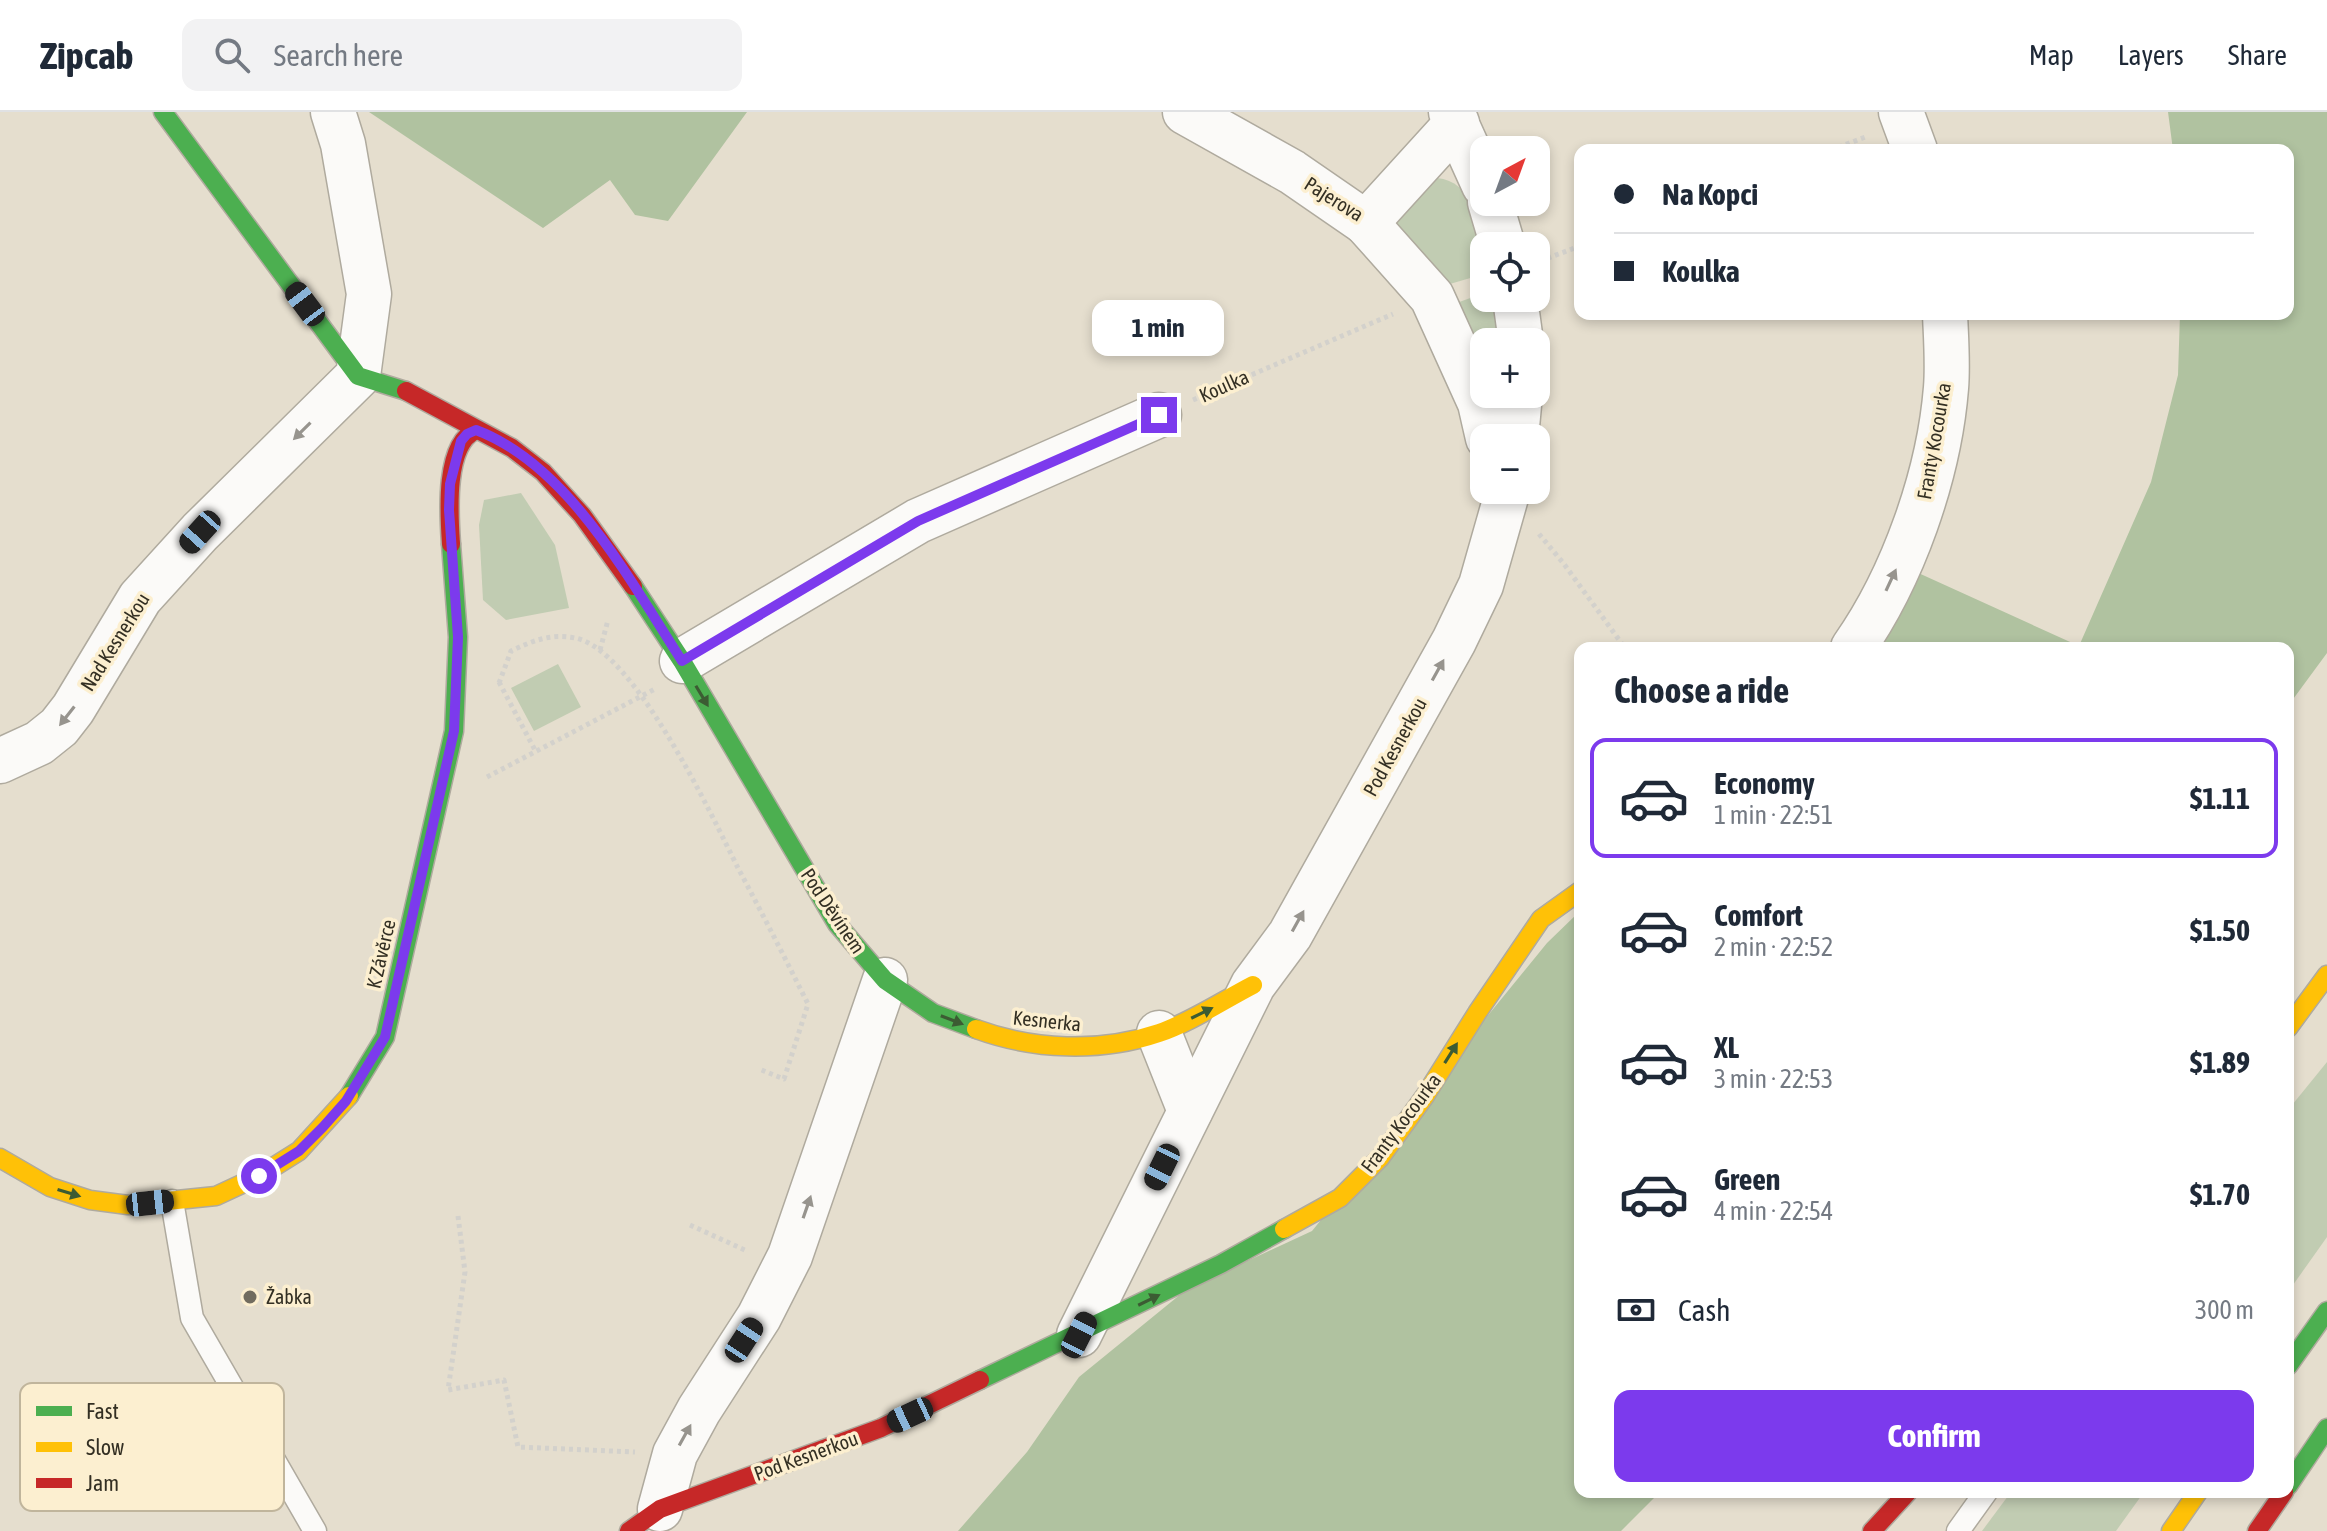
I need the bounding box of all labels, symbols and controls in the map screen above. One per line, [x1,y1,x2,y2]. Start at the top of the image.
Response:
search box [182,19,742,91]
icon: search [210,33,254,77]
text: Zipcab [40,34,134,77]
text: Search here [274,38,403,72]
text: Map [2029,39,2074,71]
text: Layers [2118,39,2184,71]
text: Share [2228,39,2287,71]
north arrow [1470,136,1550,216]
map controls [1470,136,1550,504]
street label: Pajerova [1301,172,1368,226]
text: Na Kopci [1662,177,1758,211]
button: locate [1470,232,1550,312]
text: Koulka [1662,254,1740,288]
car [281,278,329,330]
callout: 1 min [1093,299,1225,355]
text: 1 min [1131,313,1185,343]
button: + [1470,328,1550,408]
street label: Koulka [1195,364,1252,407]
street label: Franty Kocourka [1912,381,1955,501]
route end [1141,397,1177,433]
one-way arrow [293,421,312,440]
button: − [1470,424,1550,504]
car [175,506,225,558]
one-way arrow [1884,568,1898,592]
street label: Nad Kesnerkou [75,589,154,695]
one-way arrow [1431,658,1445,681]
text: Choose a ride [1614,669,1789,711]
one-way arrow [695,685,709,707]
street label: Pod Kesnerkou [1358,694,1431,800]
one-way arrow [59,706,76,726]
icon: car [1618,762,1690,834]
text: Economy [1714,766,1815,800]
text: $1.11 [2190,781,2250,815]
text: 1 min · 22:51 [1714,800,1833,830]
street label: Pod Děvínem [797,864,870,957]
icon: car [1618,894,1690,966]
text: Comfort [1714,898,1803,932]
one-way arrow [1291,910,1305,932]
text: $1.50 [2190,913,2250,947]
street label: K Závěrce [361,917,400,991]
text: 2 min · 22:52 [1714,932,1833,962]
street label: Kesnerka [1012,1005,1082,1036]
one-way arrow [1190,1006,1213,1020]
one-way arrow [940,1014,964,1027]
icon: car [1618,1026,1690,1098]
text: XL [1714,1030,1739,1064]
one-way arrow [1444,1043,1459,1064]
text: $1.89 [2190,1045,2250,1079]
text: 3 min · 22:53 [1714,1064,1833,1094]
street label: Franty Kocourka [1356,1069,1445,1177]
car [1141,1140,1183,1194]
route start [241,1158,277,1194]
icon: car [1618,1158,1690,1230]
text: Green [1714,1162,1780,1196]
text: $1.70 [2190,1177,2250,1211]
one-way arrow [57,1187,81,1200]
car [125,1189,175,1217]
one-way arrow [801,1195,813,1219]
text: 4 min · 22:54 [1714,1196,1833,1226]
place label: Žabka [266,1285,312,1308]
marker: Žabka [241,1288,259,1306]
icon: cash [1614,1288,1658,1332]
one-way arrow [1137,1293,1160,1307]
text: Cash [1678,1293,1731,1327]
text: 300 m [2195,1295,2254,1325]
car [1057,1308,1101,1362]
car [721,1313,767,1367]
legend [20,1383,284,1511]
button: Confirm [1614,1390,2254,1482]
car [883,1394,937,1436]
text: Fast [86,1398,119,1424]
one-way arrow [678,1424,691,1447]
street label: Pod Kesnerkou [751,1426,861,1485]
text: Slow [86,1434,124,1460]
text: Jam [86,1470,119,1496]

